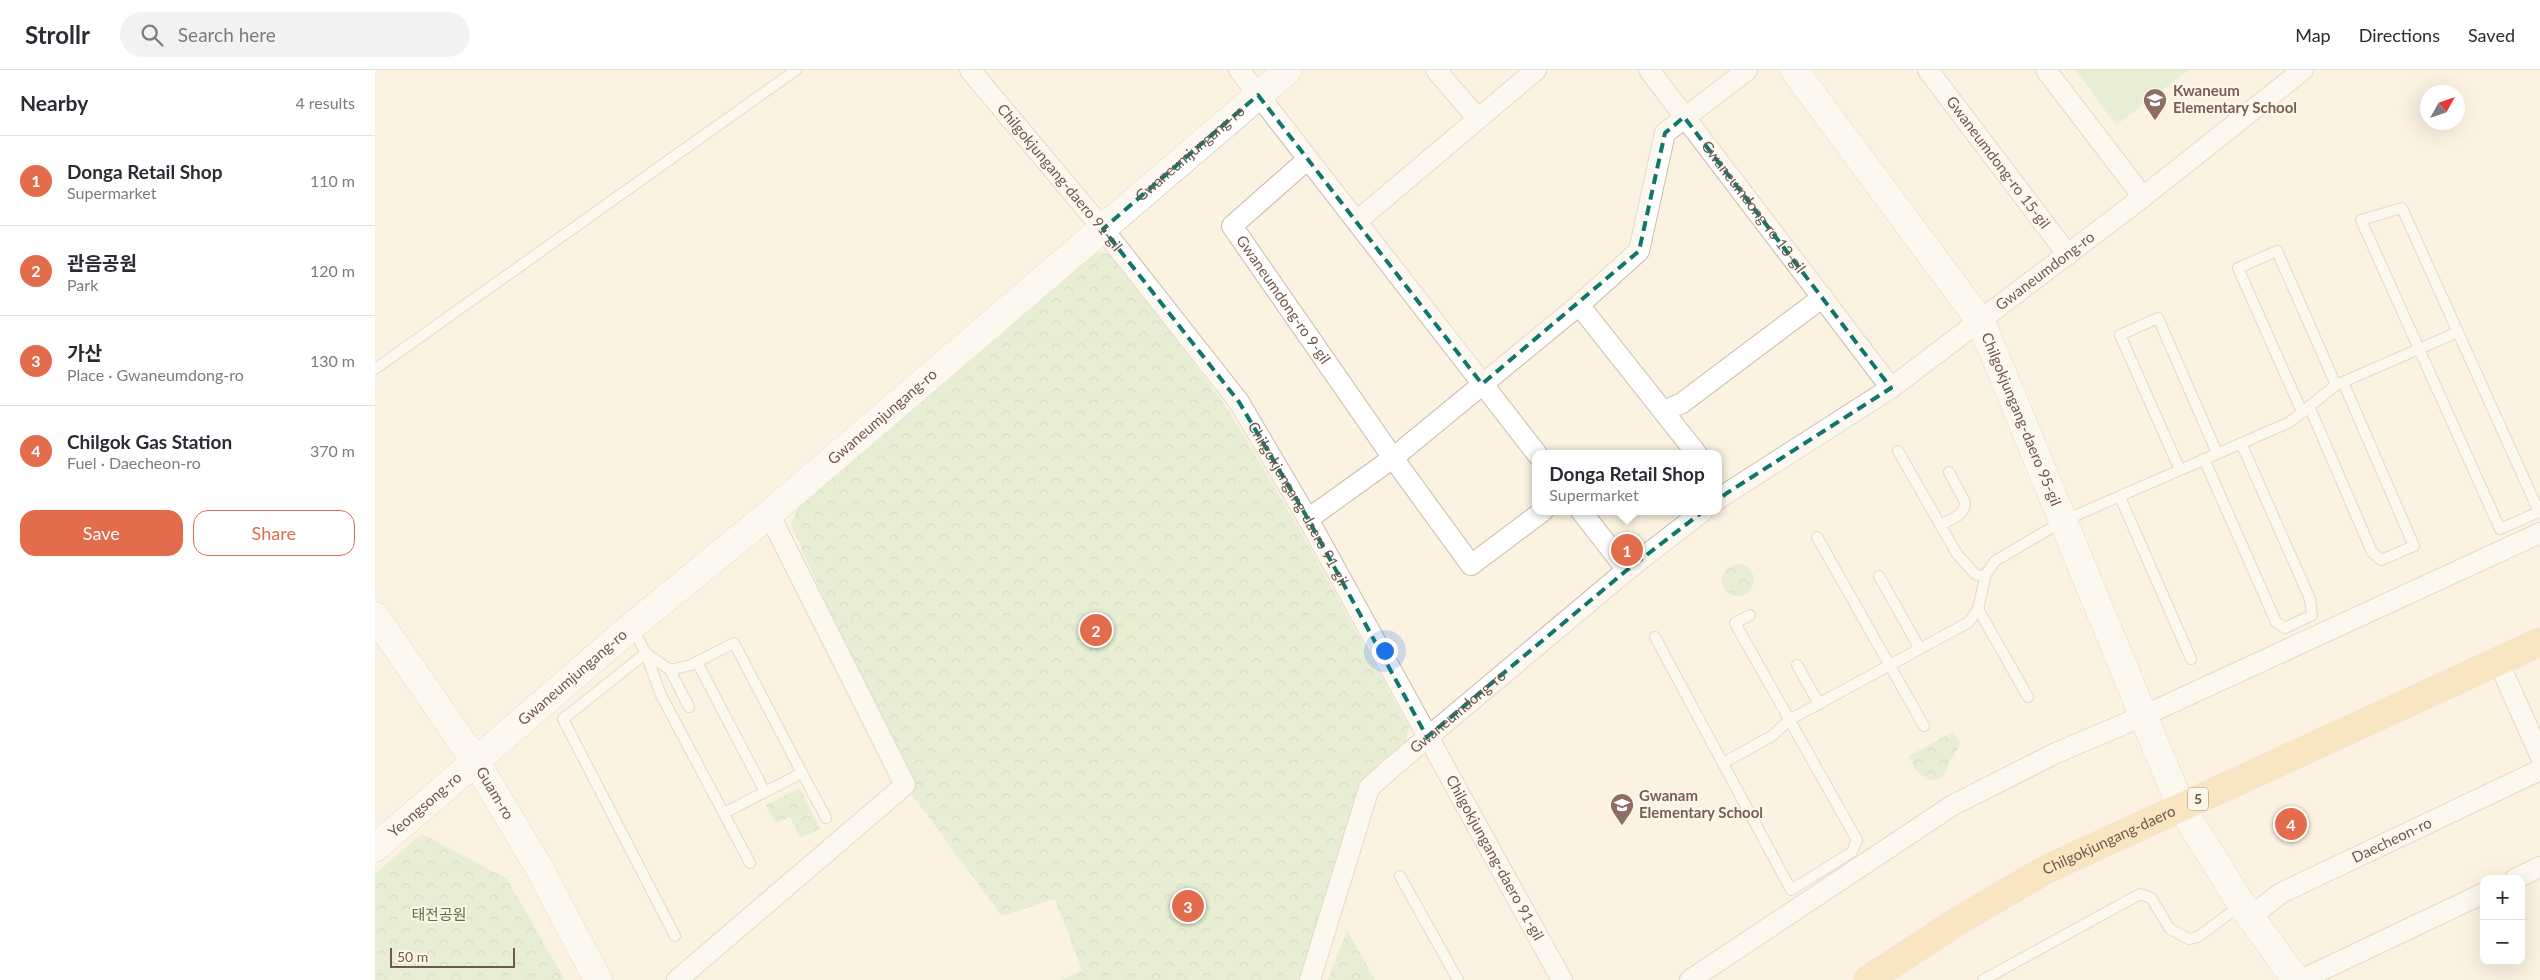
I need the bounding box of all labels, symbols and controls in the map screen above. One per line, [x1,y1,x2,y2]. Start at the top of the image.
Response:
search box [120,12,470,57]
text: Strollr [25,20,90,49]
icon: search [138,21,166,49]
text: Search here [178,23,276,46]
text: Map [2295,24,2331,46]
text: Directions [2359,24,2440,46]
text: Saved [2468,24,2515,46]
place label: Kwaneum Elementary School [2173,81,2297,116]
north arrow [2420,85,2465,130]
school or university icon: Kwaneum Elementary School [2142,87,2168,121]
text: Nearby [20,90,88,115]
street label: Gwaneumdong-ro 15-gil [1943,92,2055,232]
text: 4 results [295,93,355,112]
street label: Chilgokjungang-daero 91-gil [994,100,1127,254]
street label: Gwaneumjungang-ro [1131,101,1248,205]
street label: Gwaneumdong-ro 13-gil [1698,137,1810,276]
text: Donga Retail Shop [67,160,222,183]
text: 1 [31,171,41,190]
text: 110 m [310,171,355,190]
text: Supermarket [67,183,156,202]
street label: Gwaneumdong-ro [1992,227,2098,314]
street label: Gwaneumdong-ro 9-gil [1233,231,1335,367]
text: 관음공원 [67,251,137,274]
text: 2 [31,261,41,280]
text: 120 m [310,261,355,280]
text: Park [67,275,98,294]
street label: Chilgokjungang-daero 95-gil [1978,329,2066,508]
text: 가산 [67,341,102,364]
text: 3 [31,351,41,370]
text: 130 m [310,351,355,370]
street label: Gwaneumjungang-ro [824,364,940,468]
text: Place · Gwaneumdong-ro [67,365,244,384]
street label: Chilgokjungang-daero 91-gil [1245,418,1353,588]
text: Chilgok Gas Station [67,430,232,453]
text: 4 [31,441,41,460]
text: 370 m [310,441,355,460]
popup [1532,450,1722,515]
text: Fuel · Daecheon-ro [67,453,201,472]
text: Donga Retail Shop [1549,462,1705,485]
text: Supermarket [1549,485,1639,504]
button: Save [20,510,183,556]
button: Share [193,510,355,556]
pin: 1 [1611,531,1643,569]
pin: 2 [1080,611,1112,649]
street label: Gwaneumjungang-ro [514,625,630,729]
your location [1372,638,1398,664]
street label: Gwaneumdong-ro [1406,666,1509,756]
street label: Guam-ro [473,763,518,822]
street label: Yeongsong-ro [384,768,465,841]
street label: Chilgokjungang-daero 91-gil [1443,771,1548,943]
place label: Gwanam Elementary School [1639,786,1763,821]
road number: 5 [2188,788,2208,811]
school or university icon: Gwanam Elementary School [1609,792,1635,826]
street label: Chilgokjungang-daero [2039,801,2178,878]
pin: 4 [2275,805,2307,843]
street label: Daecheon-ro [2349,813,2434,866]
map controls [2480,875,2525,965]
button: + [2480,875,2525,920]
pin: 3 [1172,887,1204,925]
park label: 태전공원 [411,905,467,923]
button: − [2480,920,2525,965]
scale bar [390,945,515,968]
text: 50 m [397,948,428,965]

